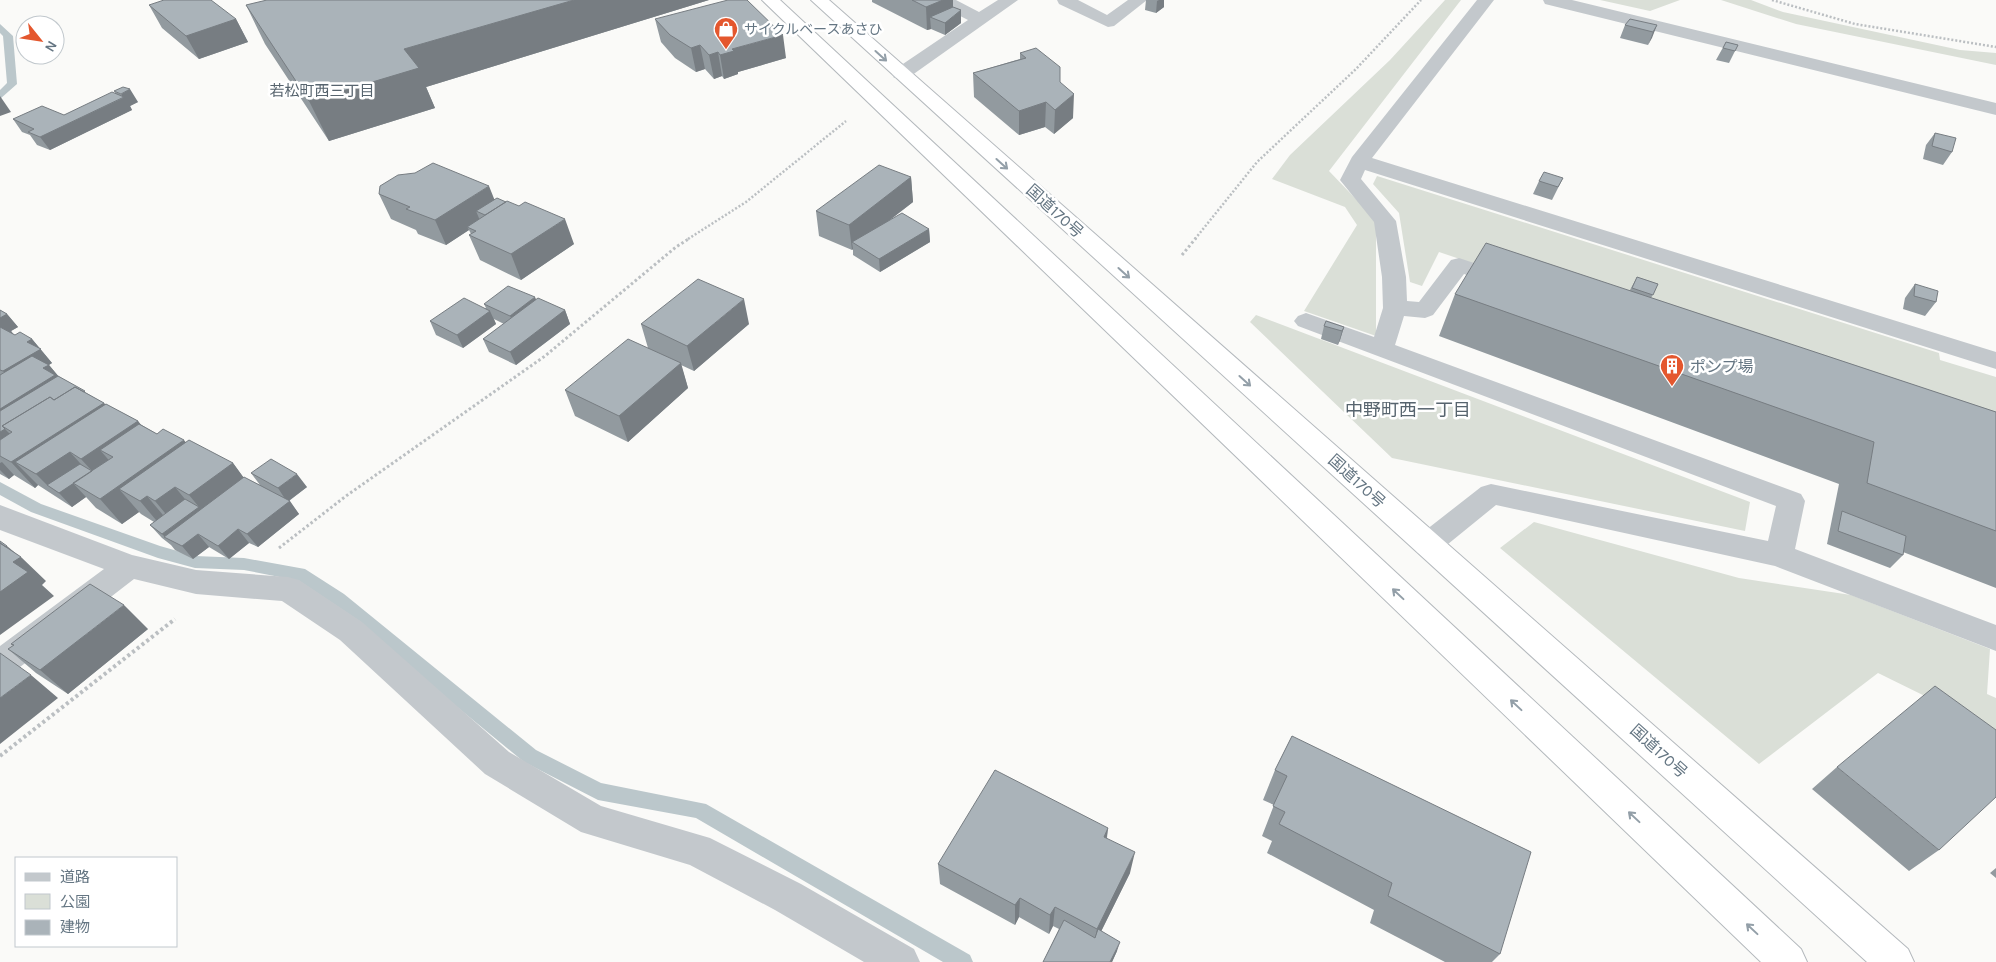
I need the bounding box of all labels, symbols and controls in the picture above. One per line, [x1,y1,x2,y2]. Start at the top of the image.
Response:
north arrow [15,15,65,65]
shop icon: サイクルベースあさひ [713,16,739,50]
place label: サイクルベースあさひ [744,21,883,38]
text: N [41,38,61,55]
one-way arrow [875,50,888,62]
district label: 若松町西三丁目 [269,82,375,100]
one-way arrow [996,158,1009,170]
street label: 国道170号 [1023,180,1087,242]
one-way arrow [1117,267,1130,279]
building icon: ポンプ場 [1659,353,1685,387]
place label: ポンプ場 [1690,357,1754,376]
one-way arrow [1238,375,1251,387]
district label: 中野町西一丁目 [1345,399,1471,421]
street label: 国道170号 [1325,450,1389,512]
one-way arrow [1392,588,1405,600]
one-way arrow [1510,699,1523,711]
street label: 国道170号 [1627,720,1691,782]
one-way arrow [1628,811,1641,823]
legend [15,857,178,947]
text: 道路 [60,868,90,886]
text: 公園 [60,893,90,911]
text: 建物 [60,918,90,936]
one-way arrow [1747,923,1759,935]

